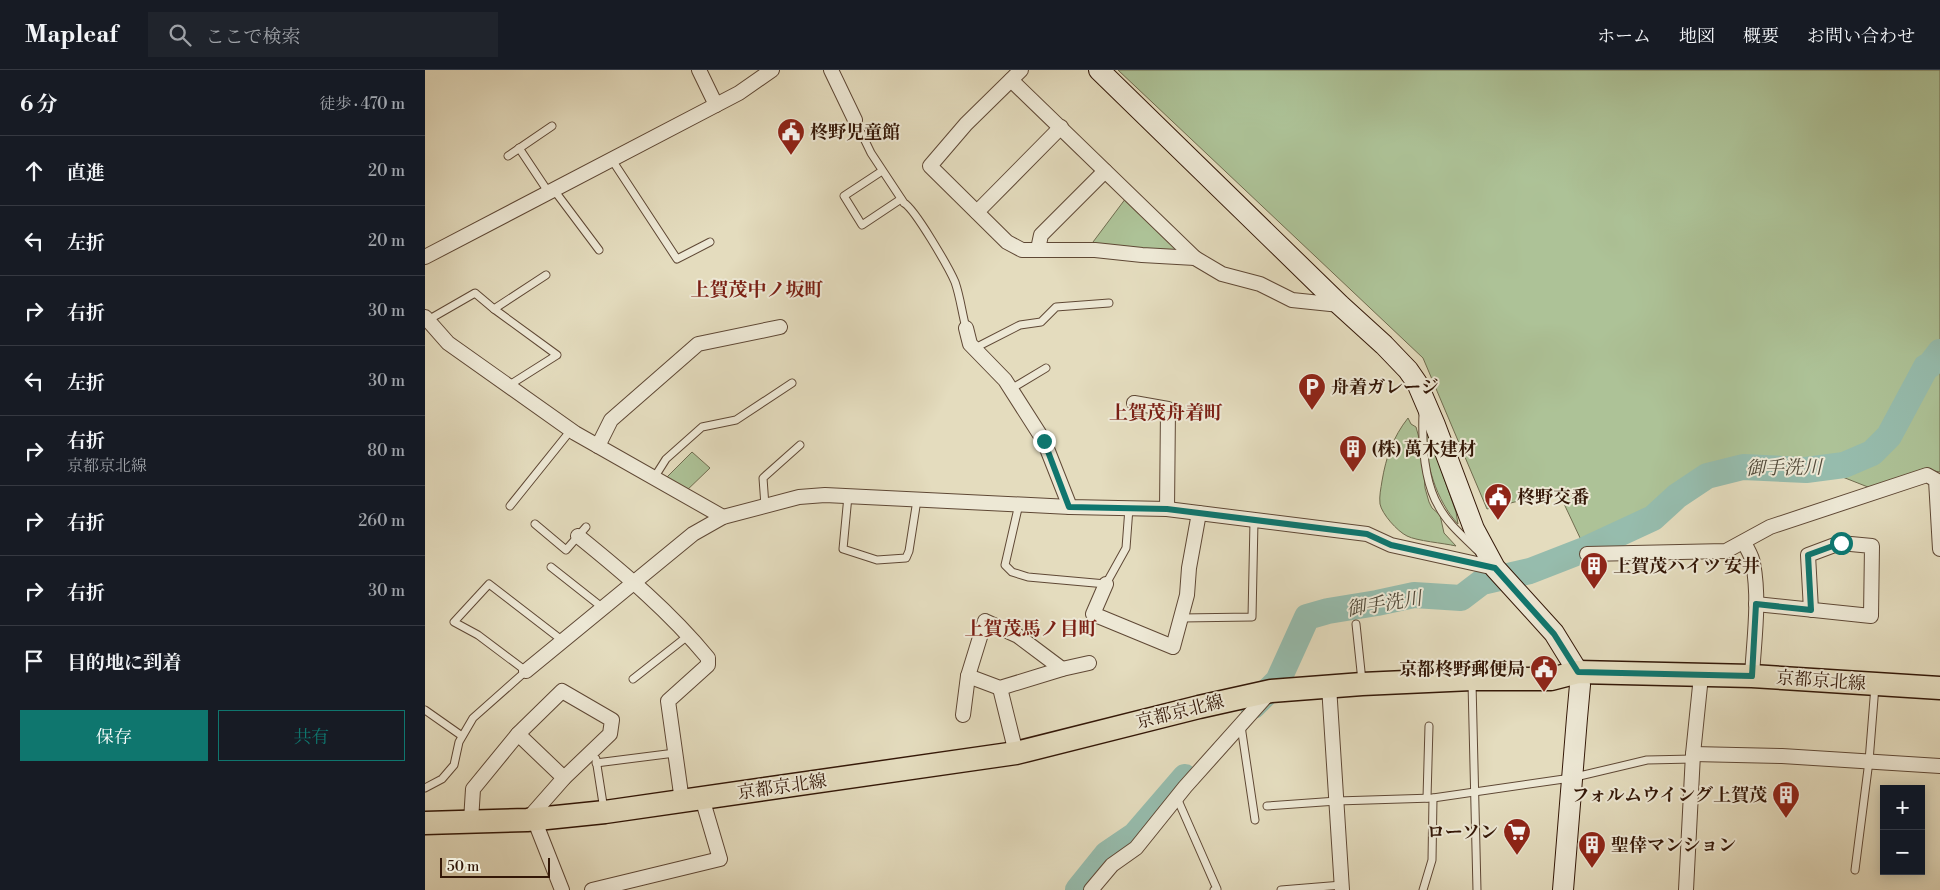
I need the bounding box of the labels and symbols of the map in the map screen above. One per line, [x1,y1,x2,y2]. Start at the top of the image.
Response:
public building icon: 柊野児童館 [776,117,806,156]
place label: 柊野児童館 [810,121,900,144]
district label: 上賀茂中ノ坂町 [690,278,824,302]
parking icon: 舟着ガレージ [1297,372,1327,411]
place label: 舟着ガレージ [1331,376,1439,399]
district label: 上賀茂舟着町 [1109,401,1223,425]
route end [1033,430,1056,453]
building icon: (株) 萬木建材 [1338,434,1368,473]
place label: (株) 萬木建材 [1372,438,1476,461]
water label: 御手洗川 [1746,455,1824,481]
public building icon: 柊野交番 [1483,482,1513,521]
place label: 柊野交番 [1517,486,1589,509]
route start [1830,532,1853,555]
building icon: 上賀茂ハイツ 安井 [1579,551,1609,590]
place label: 上賀茂ハイツ 安井 [1613,555,1760,578]
water label: 御手洗川 [1345,586,1425,622]
district label: 上賀茂馬ノ目町 [964,617,1098,641]
public building icon: 京都柊野郵便局 [1529,654,1559,693]
place label: 京都柊野郵便局 [1399,658,1525,681]
street label: 京都京北線 [1775,666,1867,696]
street label: 京都京北線 [1134,690,1226,734]
street label: 京都京北線 [736,769,828,805]
building icon: フォルムウイング上賀茂 [1771,780,1801,819]
place label: フォルムウイング上賀茂 [1572,784,1767,807]
supermarket icon: ローソン [1502,817,1532,856]
place label: ローソン [1427,821,1498,844]
building icon: 聖倖マンション [1577,830,1607,869]
place label: 聖倖マンション [1611,834,1736,857]
scale bar [440,855,550,878]

